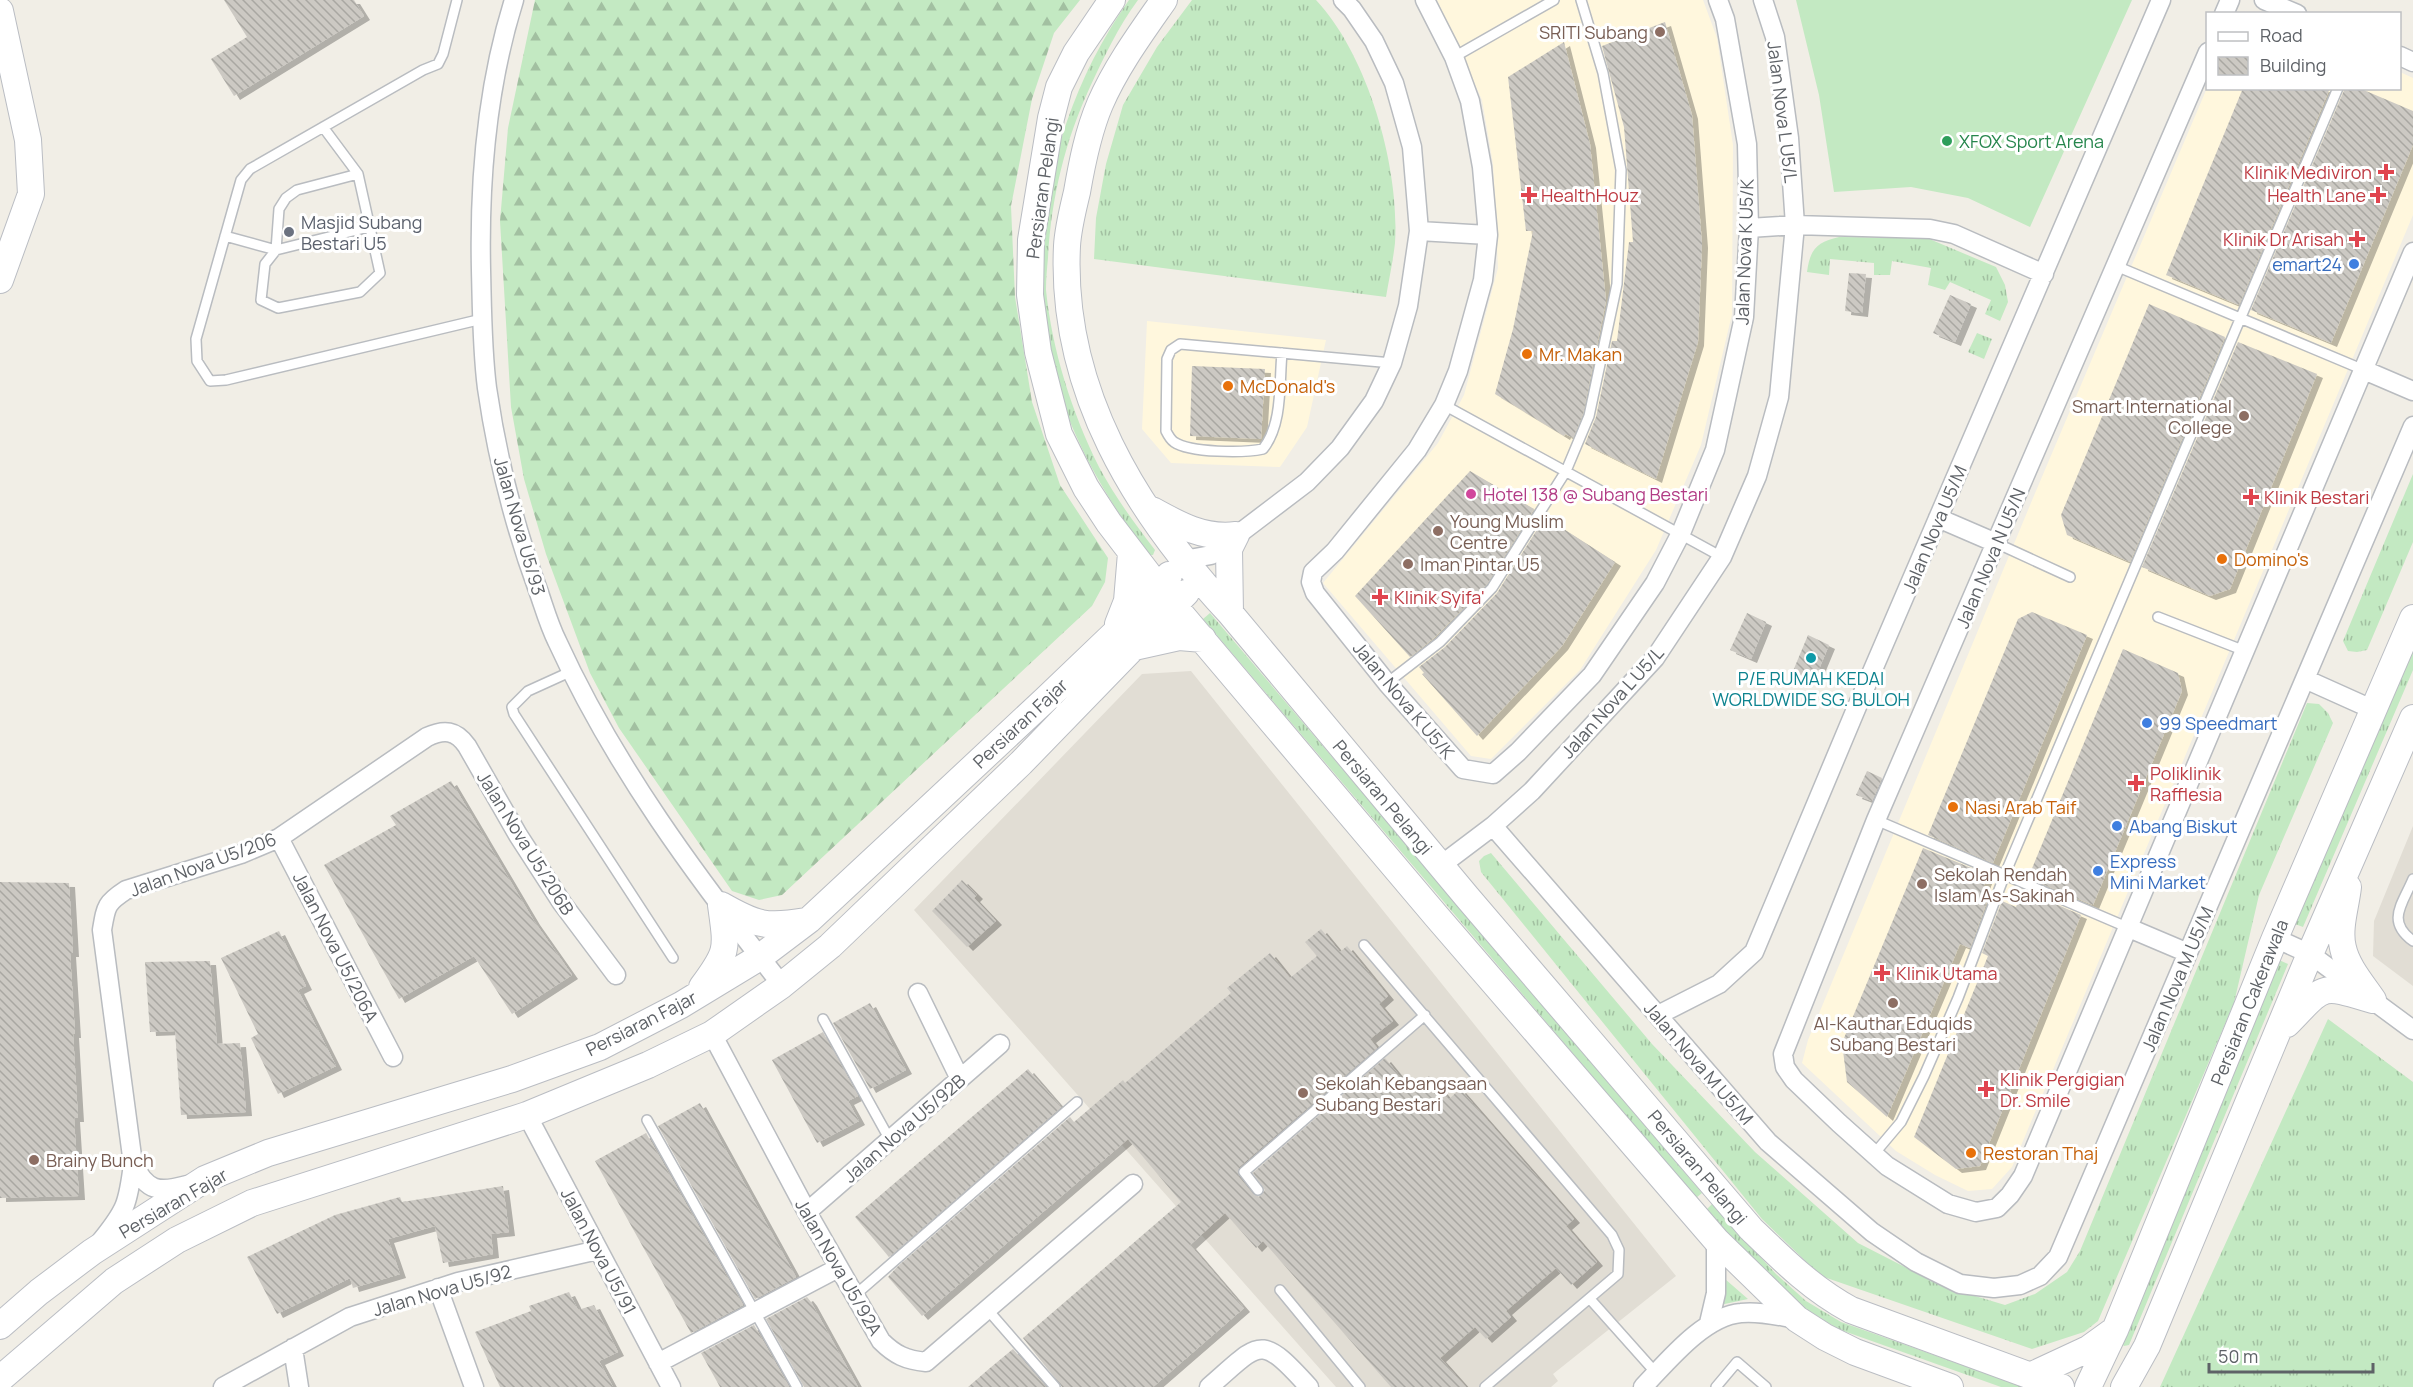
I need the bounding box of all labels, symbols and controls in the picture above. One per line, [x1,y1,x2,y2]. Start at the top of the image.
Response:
legend [2206,12,2401,90]
place label: SRITI Subang [1539,20,1648,44]
text: Road [2260,23,2303,47]
marker: SRITI Subang [1653,25,1667,39]
street label: Jalan Nova L U5/L [1762,40,1804,184]
text: Building [2260,53,2326,77]
street label: Persiaran Pelangi [1020,116,1064,260]
place label: XFOX Sport Arena [1959,129,2104,153]
marker: XFOX Sport Arena [1940,134,1954,148]
place label: Klinik Mediviron [2244,160,2372,184]
marker: Klinik Mediviron [2377,163,2395,181]
street label: Jalan Nova K U5/K [1729,178,1759,326]
place label: HealthHouz [1541,183,1639,207]
place label: Health Lane [2267,183,2366,207]
marker: HealthHouz [1522,188,1536,202]
marker: Health Lane [2371,188,2385,202]
place label: Masjid Subang Bestari U5 [301,210,422,255]
marker: Masjid Subang Bestari U5 [282,225,296,239]
place label: Klinik Dr Arisah [2223,227,2344,251]
marker: Klinik Dr Arisah [2348,230,2366,248]
place label: emart24 [2272,252,2342,276]
marker: emart24 [2347,257,2361,271]
place label: Mr. Makan [1539,342,1622,366]
marker: Mr. Makan [1520,347,1534,361]
place label: McDonald's [1240,374,1335,398]
marker: McDonald's [1221,379,1235,393]
place label: Smart International College [2072,394,2232,439]
marker: Smart International College [2237,409,2251,423]
street label: Jalan Nova U5/93 [489,454,551,598]
street label: Jalan Nova U5/M [1896,461,1972,597]
place label: Hotel 138 @ Subang Bestari [1483,482,1708,506]
street label: Jalan Nova N U5/N [1950,484,2030,632]
place label: Klinik Bestari [2264,485,2369,509]
marker: Hotel 138 @ Subang Bestari [1464,487,1478,501]
marker: Klinik Bestari [2242,488,2260,506]
place label: Young Muslim Centre [1450,509,1564,554]
marker: Young Muslim Centre [1431,524,1445,538]
place label: Domino's [2234,547,2309,571]
place label: Iman Pintar U5 [1420,552,1540,576]
marker: Domino's [2215,552,2229,566]
marker: Iman Pintar U5 [1401,557,1415,571]
place label: Klinik Syifa' [1394,585,1485,609]
marker: Klinik Syifa' [1371,588,1389,606]
street label: Jalan Nova K U5/K [1348,636,1460,764]
street label: Jalan Nova L U5/L [1555,641,1669,763]
marker: P/E RUMAH KEDAI WORLDWIDE SG. BULOH [1804,651,1818,665]
place label: P/E RUMAH KEDAI WORLDWIDE SG. BULOH [1712,666,1910,711]
street label: Persiaran Fajar [967,673,1073,773]
place label: 99 Speedmart [2159,711,2277,735]
marker: 99 Speedmart [2140,716,2154,730]
street label: Persiaran Pelangi [1328,735,1438,859]
place label: Poliklinik Rafflesia [2150,761,2222,806]
street label: Jalan Nova U5/206B [472,767,580,919]
marker: Poliklinik Rafflesia [2127,774,2145,792]
place label: Nasi Arab Taif [1965,795,2077,819]
marker: Nasi Arab Taif [1946,800,1960,814]
place label: Abang Biskut [2129,814,2238,838]
marker: Abang Biskut [2110,819,2124,833]
street label: Jalan Nova U5/206 [127,826,279,902]
place label: Express Mini Market [2110,849,2206,894]
place label: Sekolah Rendah Islam As-Sakinah [1934,862,2075,907]
marker: Express Mini Market [2091,864,2105,878]
street label: Jalan Nova U5/206A [288,868,385,1027]
marker: Sekolah Rendah Islam As-Sakinah [1915,877,1929,891]
street label: Jalan Nova M U5/M [2136,903,2218,1055]
street label: Persiaran Cakerawala [2205,915,2293,1089]
place label: Klinik Utama [1896,961,1998,985]
marker: Klinik Utama [1873,964,1891,982]
street label: Persiaran Fajar [582,985,701,1061]
street label: Jalan Nova M U5/M [1639,996,1759,1130]
marker: Al-Kauthar Eduqids Subang Bestari [1886,996,1900,1010]
place label: Al-Kauthar Eduqids Subang Bestari [1813,1011,1973,1056]
place label: Klinik Pergigian Dr. Smile [2000,1067,2124,1112]
street label: Jalan Nova U5/92B [838,1068,970,1188]
place label: Sekolah Kebangsaan Subang Bestari [1315,1071,1487,1116]
marker: Klinik Pergigian Dr. Smile [1977,1080,1995,1098]
marker: Sekolah Kebangsaan Subang Bestari [1296,1086,1310,1100]
street label: Persiaran Pelangi [1643,1105,1753,1229]
place label: Restoran Thaj [1983,1141,2098,1165]
marker: Restoran Thaj [1964,1146,1978,1160]
place label: Brainy Bunch [46,1148,154,1172]
marker: Brainy Bunch [27,1153,41,1167]
street label: Persiaran Fajar [115,1162,232,1244]
street label: Jalan Nova U5/91 [556,1184,642,1318]
street label: Jalan Nova U5/92A [790,1194,888,1340]
street label: Jalan Nova U5/92 [370,1259,514,1321]
scale bar [2209,1336,2372,1374]
text: 50 m [2218,1344,2258,1368]

